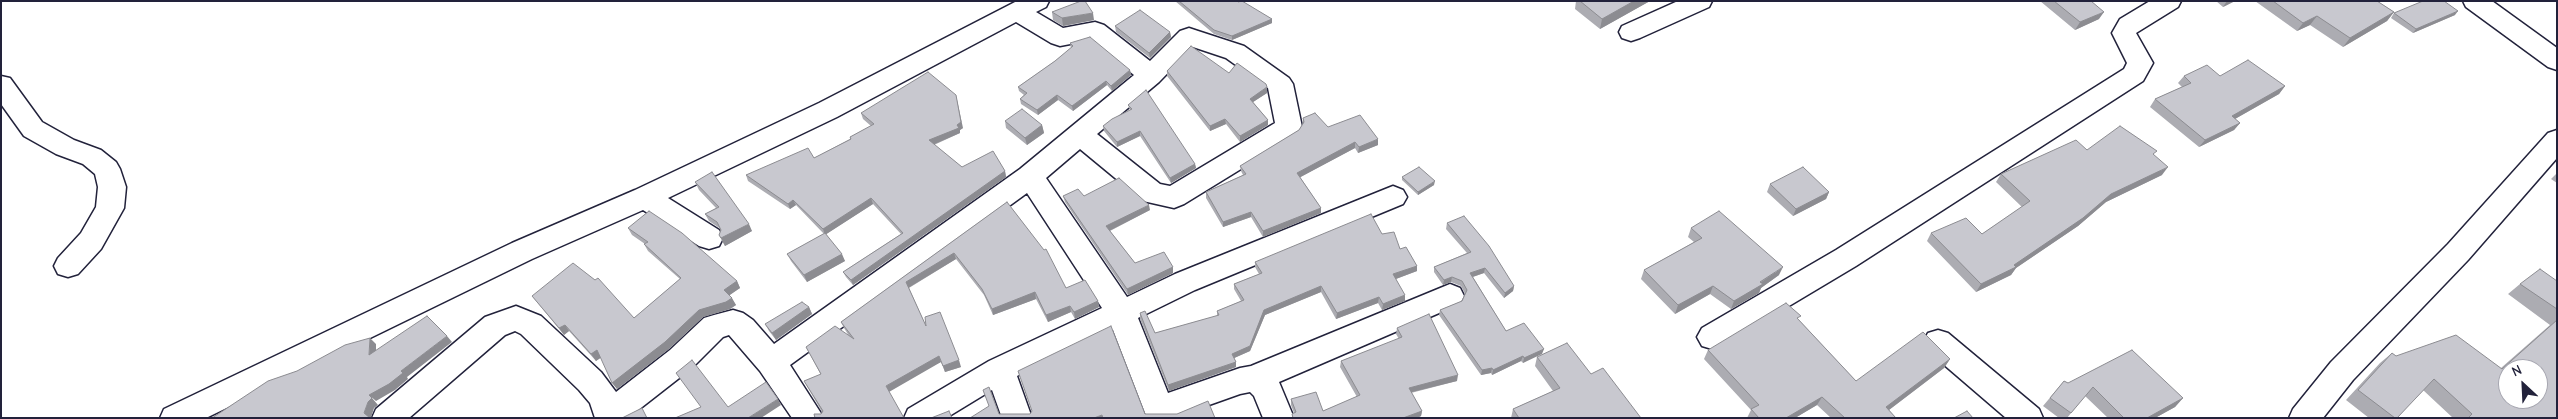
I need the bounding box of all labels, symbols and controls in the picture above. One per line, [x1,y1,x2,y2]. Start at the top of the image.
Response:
north arrow [2498,359,2548,409]
text: N [2509,361,2525,380]

